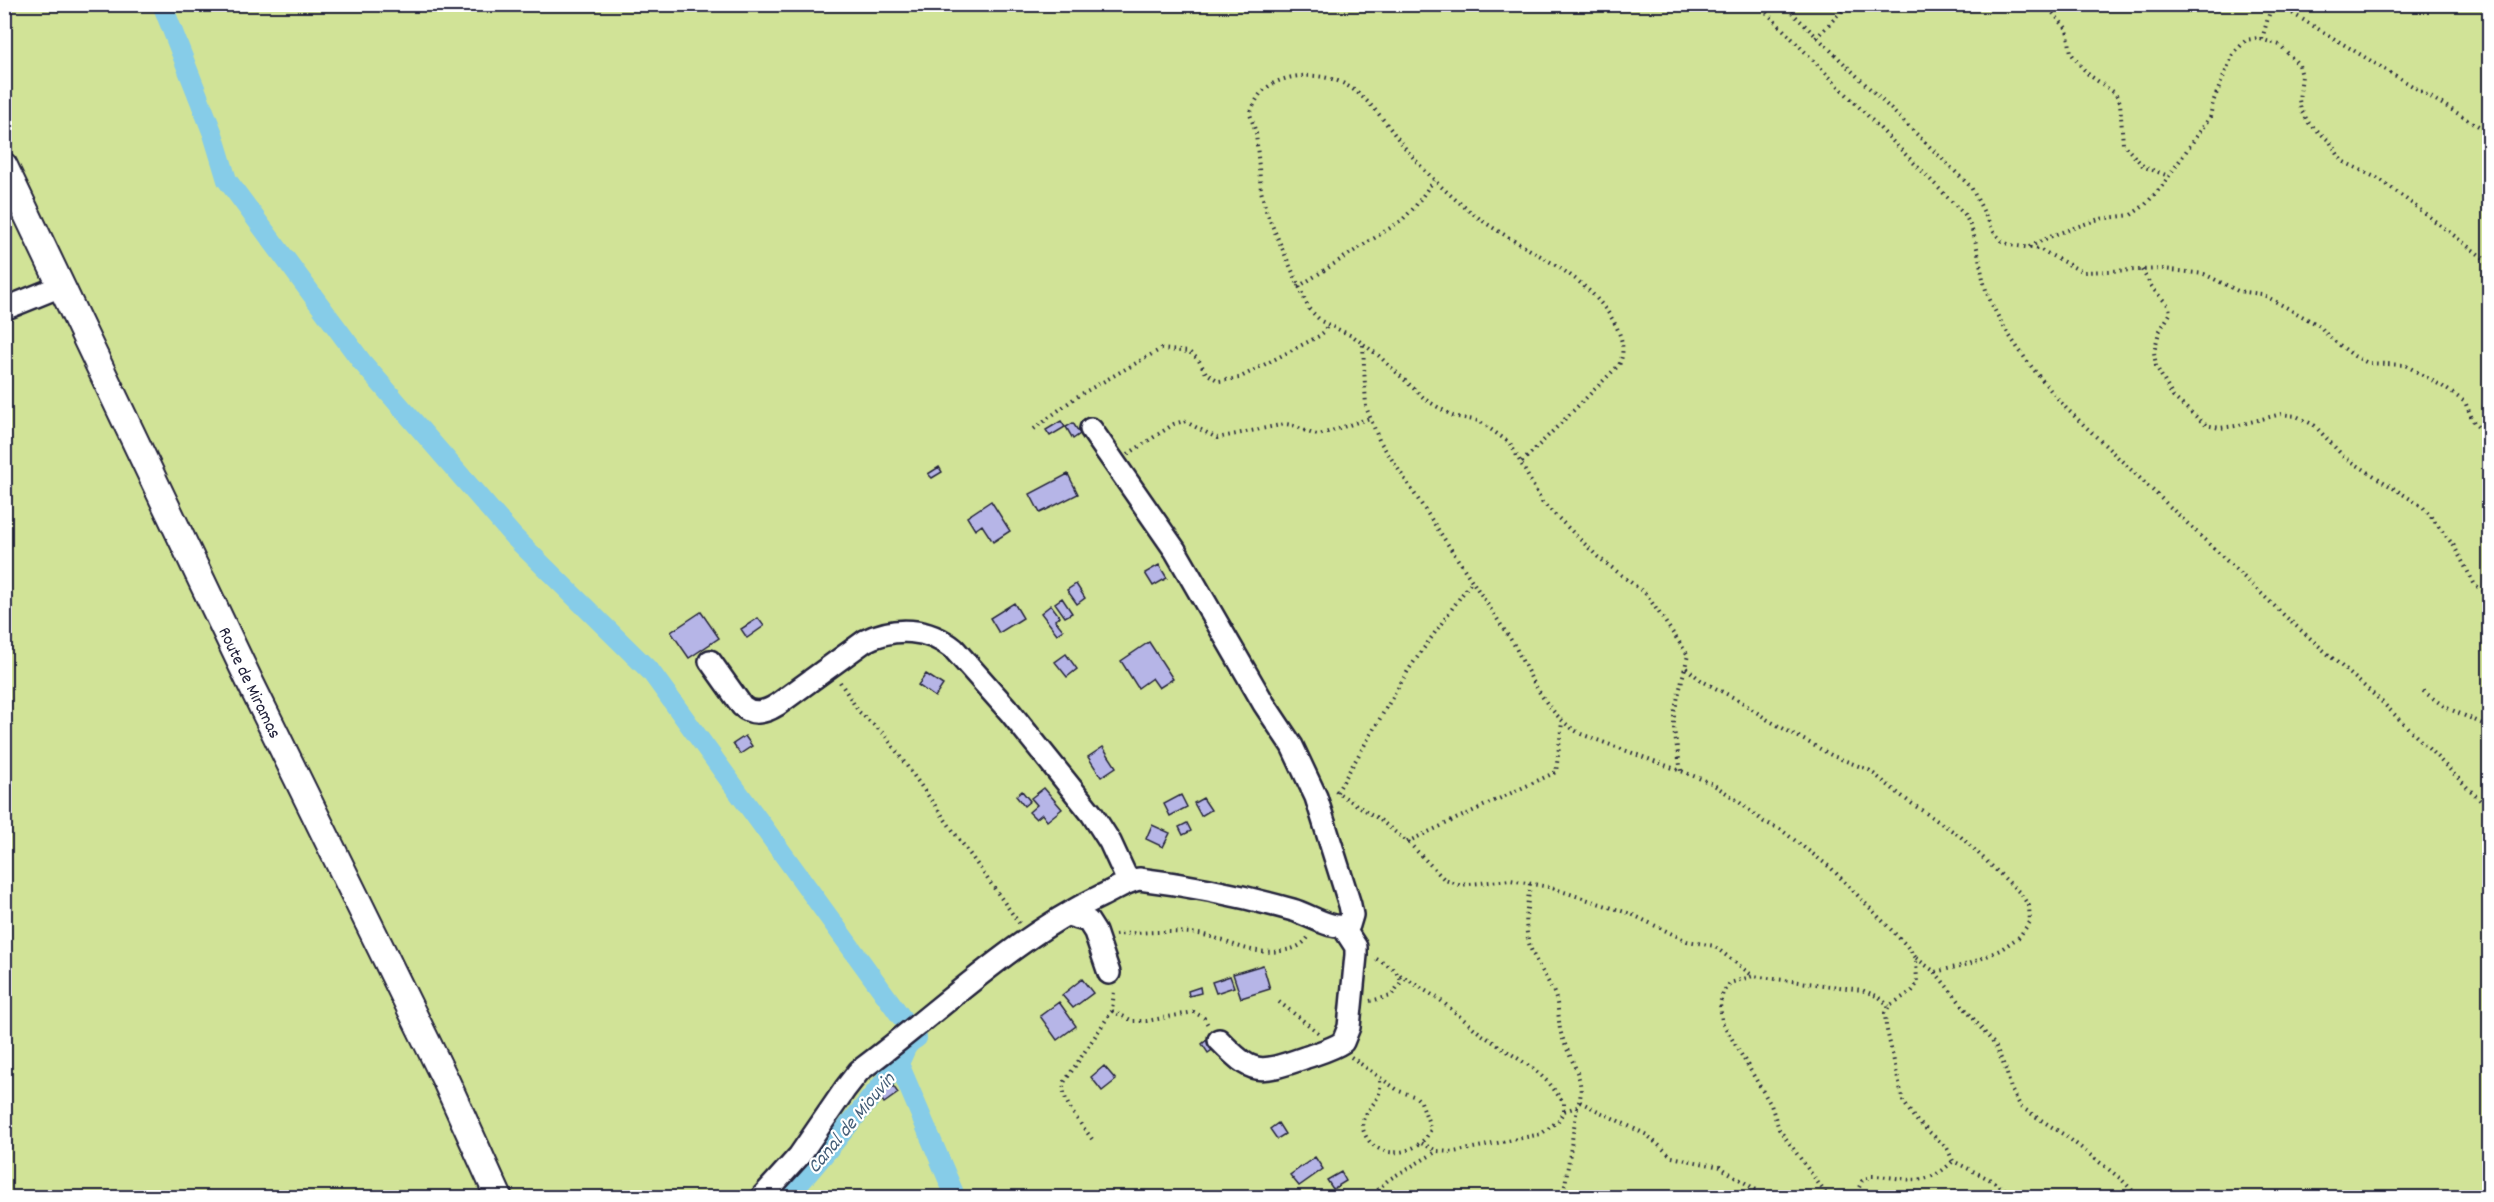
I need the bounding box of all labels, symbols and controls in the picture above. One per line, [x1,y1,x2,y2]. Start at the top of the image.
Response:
street label: Route de Miramas [211,623,286,743]
water label: Canal de Miouvin [802,1067,903,1180]

